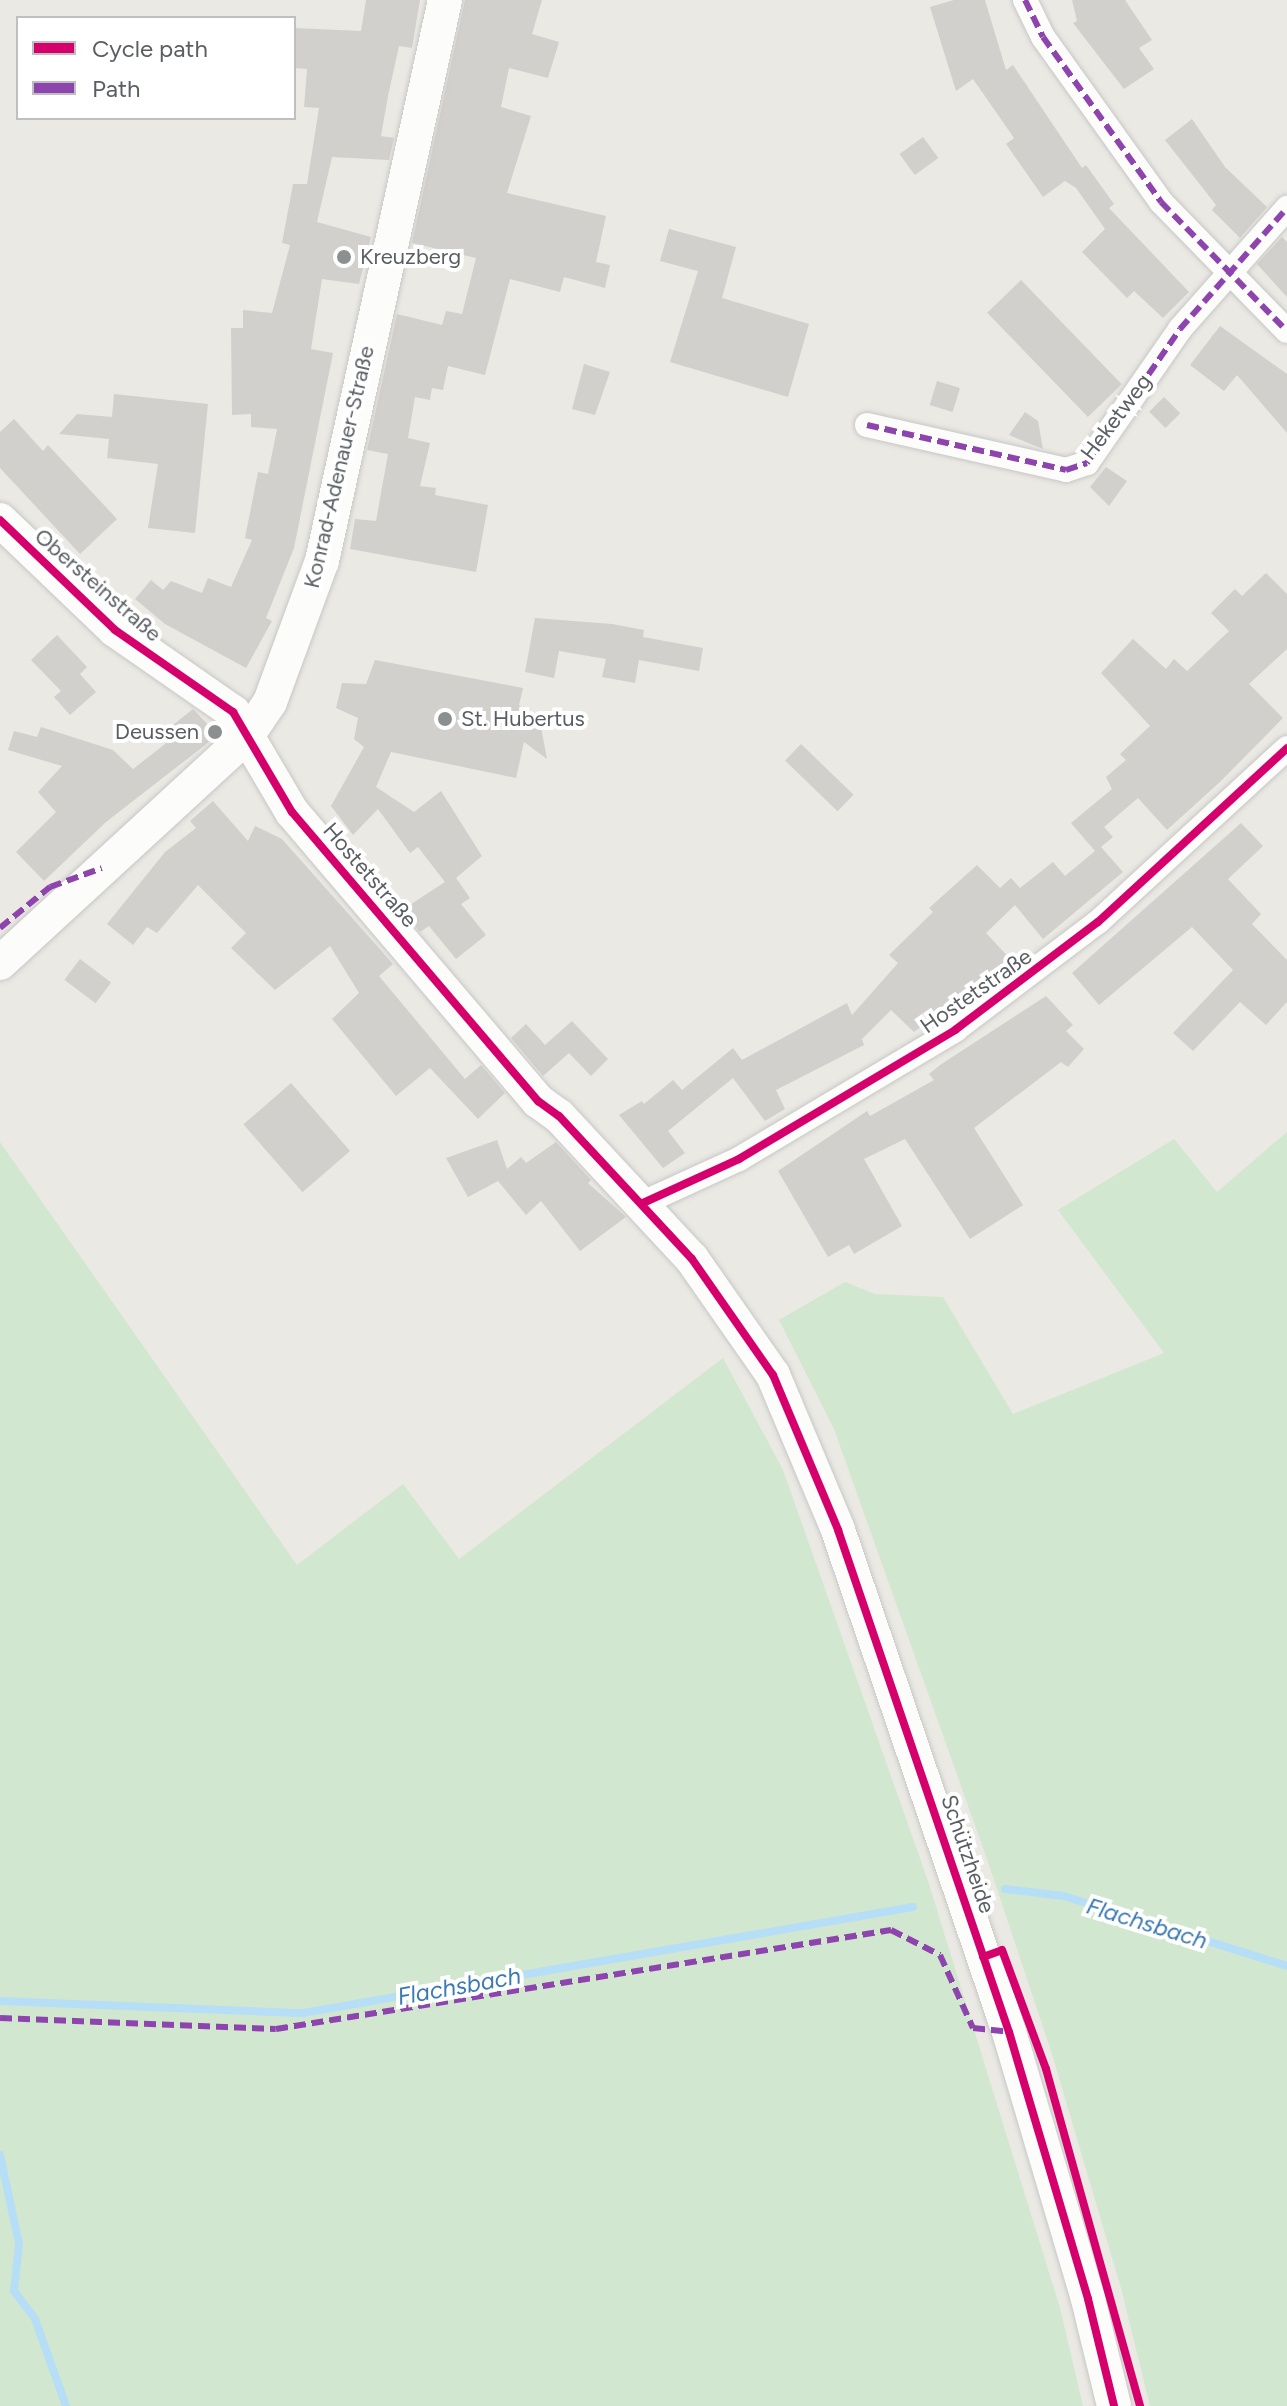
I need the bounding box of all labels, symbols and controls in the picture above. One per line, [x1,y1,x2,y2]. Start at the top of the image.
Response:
legend [16,16,296,120]
text: Cycle path [92,34,208,63]
text: Path [92,74,140,103]
place label: Kreuzberg [360,244,461,270]
marker: Kreuzberg [335,248,353,266]
street label: Konrad-Adenauer-Straße [298,343,380,591]
street label: Heketweg [1075,369,1157,465]
street label: Obersteinstraße [29,523,167,647]
place label: St. Hubertus [461,706,585,732]
marker: St. Hubertus [436,710,454,728]
place label: Deussen [115,719,199,745]
marker: Deussen [206,723,224,741]
street label: Hostetstraße [317,817,423,933]
street label: Hostetstraße [915,943,1037,1039]
street label: Schützheide [935,1791,1001,1917]
water label: Flachsbach [1083,1891,1211,1955]
water label: Flachsbach [395,1961,523,2011]

